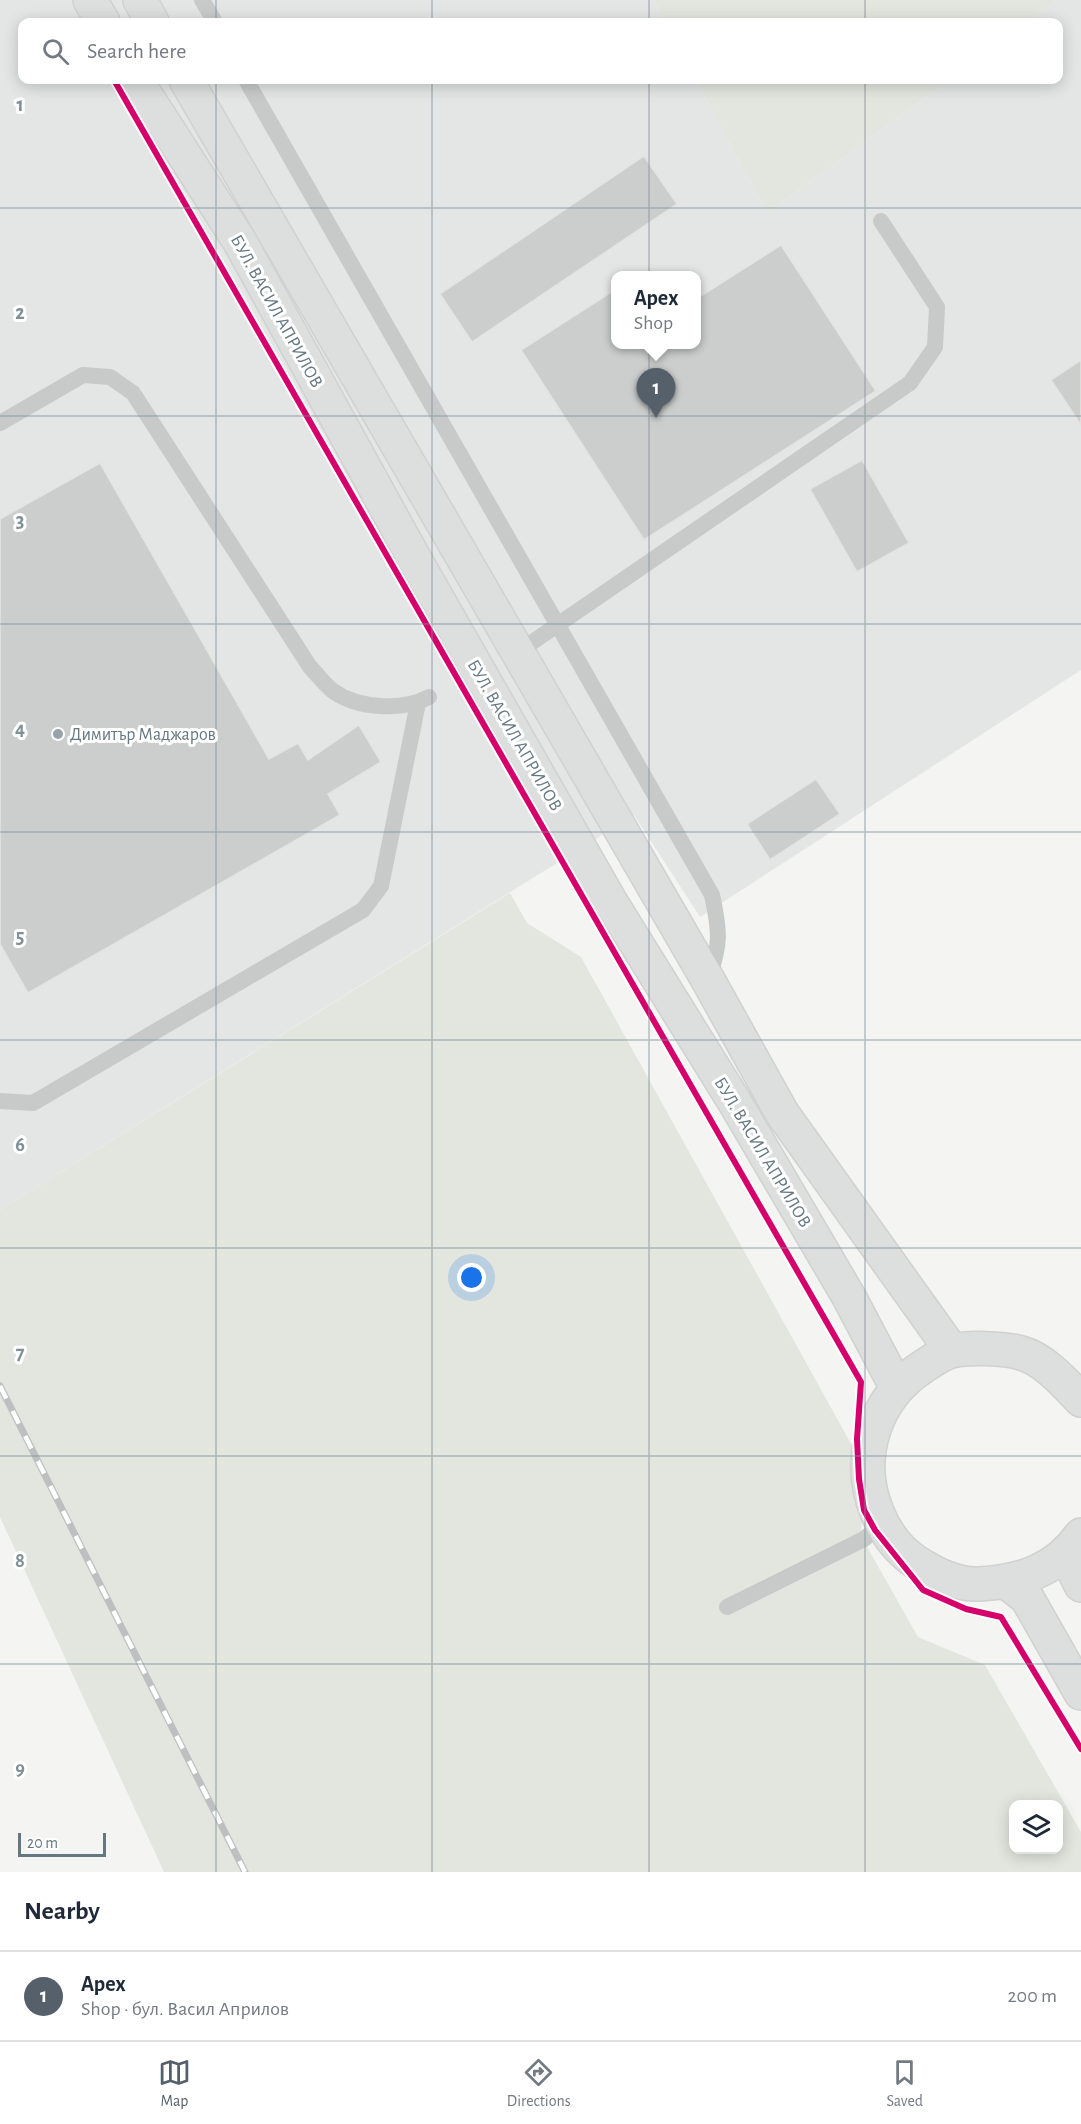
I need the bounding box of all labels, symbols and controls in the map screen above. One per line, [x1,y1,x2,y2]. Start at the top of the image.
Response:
search box [18,18,1063,84]
icon: search [39,35,72,68]
text: Search here [87,40,186,62]
text: 1 [16,95,24,115]
street label: БУЛ. ВАСИЛ АПРИЛОВ [227,232,326,391]
popup [611,271,701,349]
text: Apex [634,287,678,309]
text: 2 [15,303,25,323]
text: Shop [634,313,673,333]
pin: 1 [636,368,676,418]
text: 3 [16,511,24,531]
street label: БУЛ. ВАСИЛ АПРИЛОВ [463,657,565,814]
text: 4 [15,719,25,739]
place label: Димитър Маджаров [70,726,216,744]
marker: Димитър Маджаров [51,727,65,741]
text: 5 [16,927,24,947]
street label: БУЛ. ВАСИЛ АПРИЛОВ [710,1074,814,1231]
text: 6 [15,1135,25,1155]
your location [457,1263,486,1292]
text: 7 [16,1343,25,1363]
text: 8 [15,1551,25,1571]
text: 9 [15,1759,25,1779]
map controls [1009,1800,1063,1854]
button: layers [1009,1800,1063,1854]
scale bar [18,1830,106,1858]
text: 20 m [27,1835,58,1851]
text: Nearby [24,1898,100,1924]
text: Apex [81,1973,126,1995]
text: 1 [40,1986,47,2006]
text: 200 m [1007,1986,1057,2006]
text: Shop · бул. Васил Априлов [81,1999,289,2019]
tab: Map [158,2056,191,2111]
tab: Directions [507,2056,571,2111]
tab: Saved [886,2056,923,2111]

